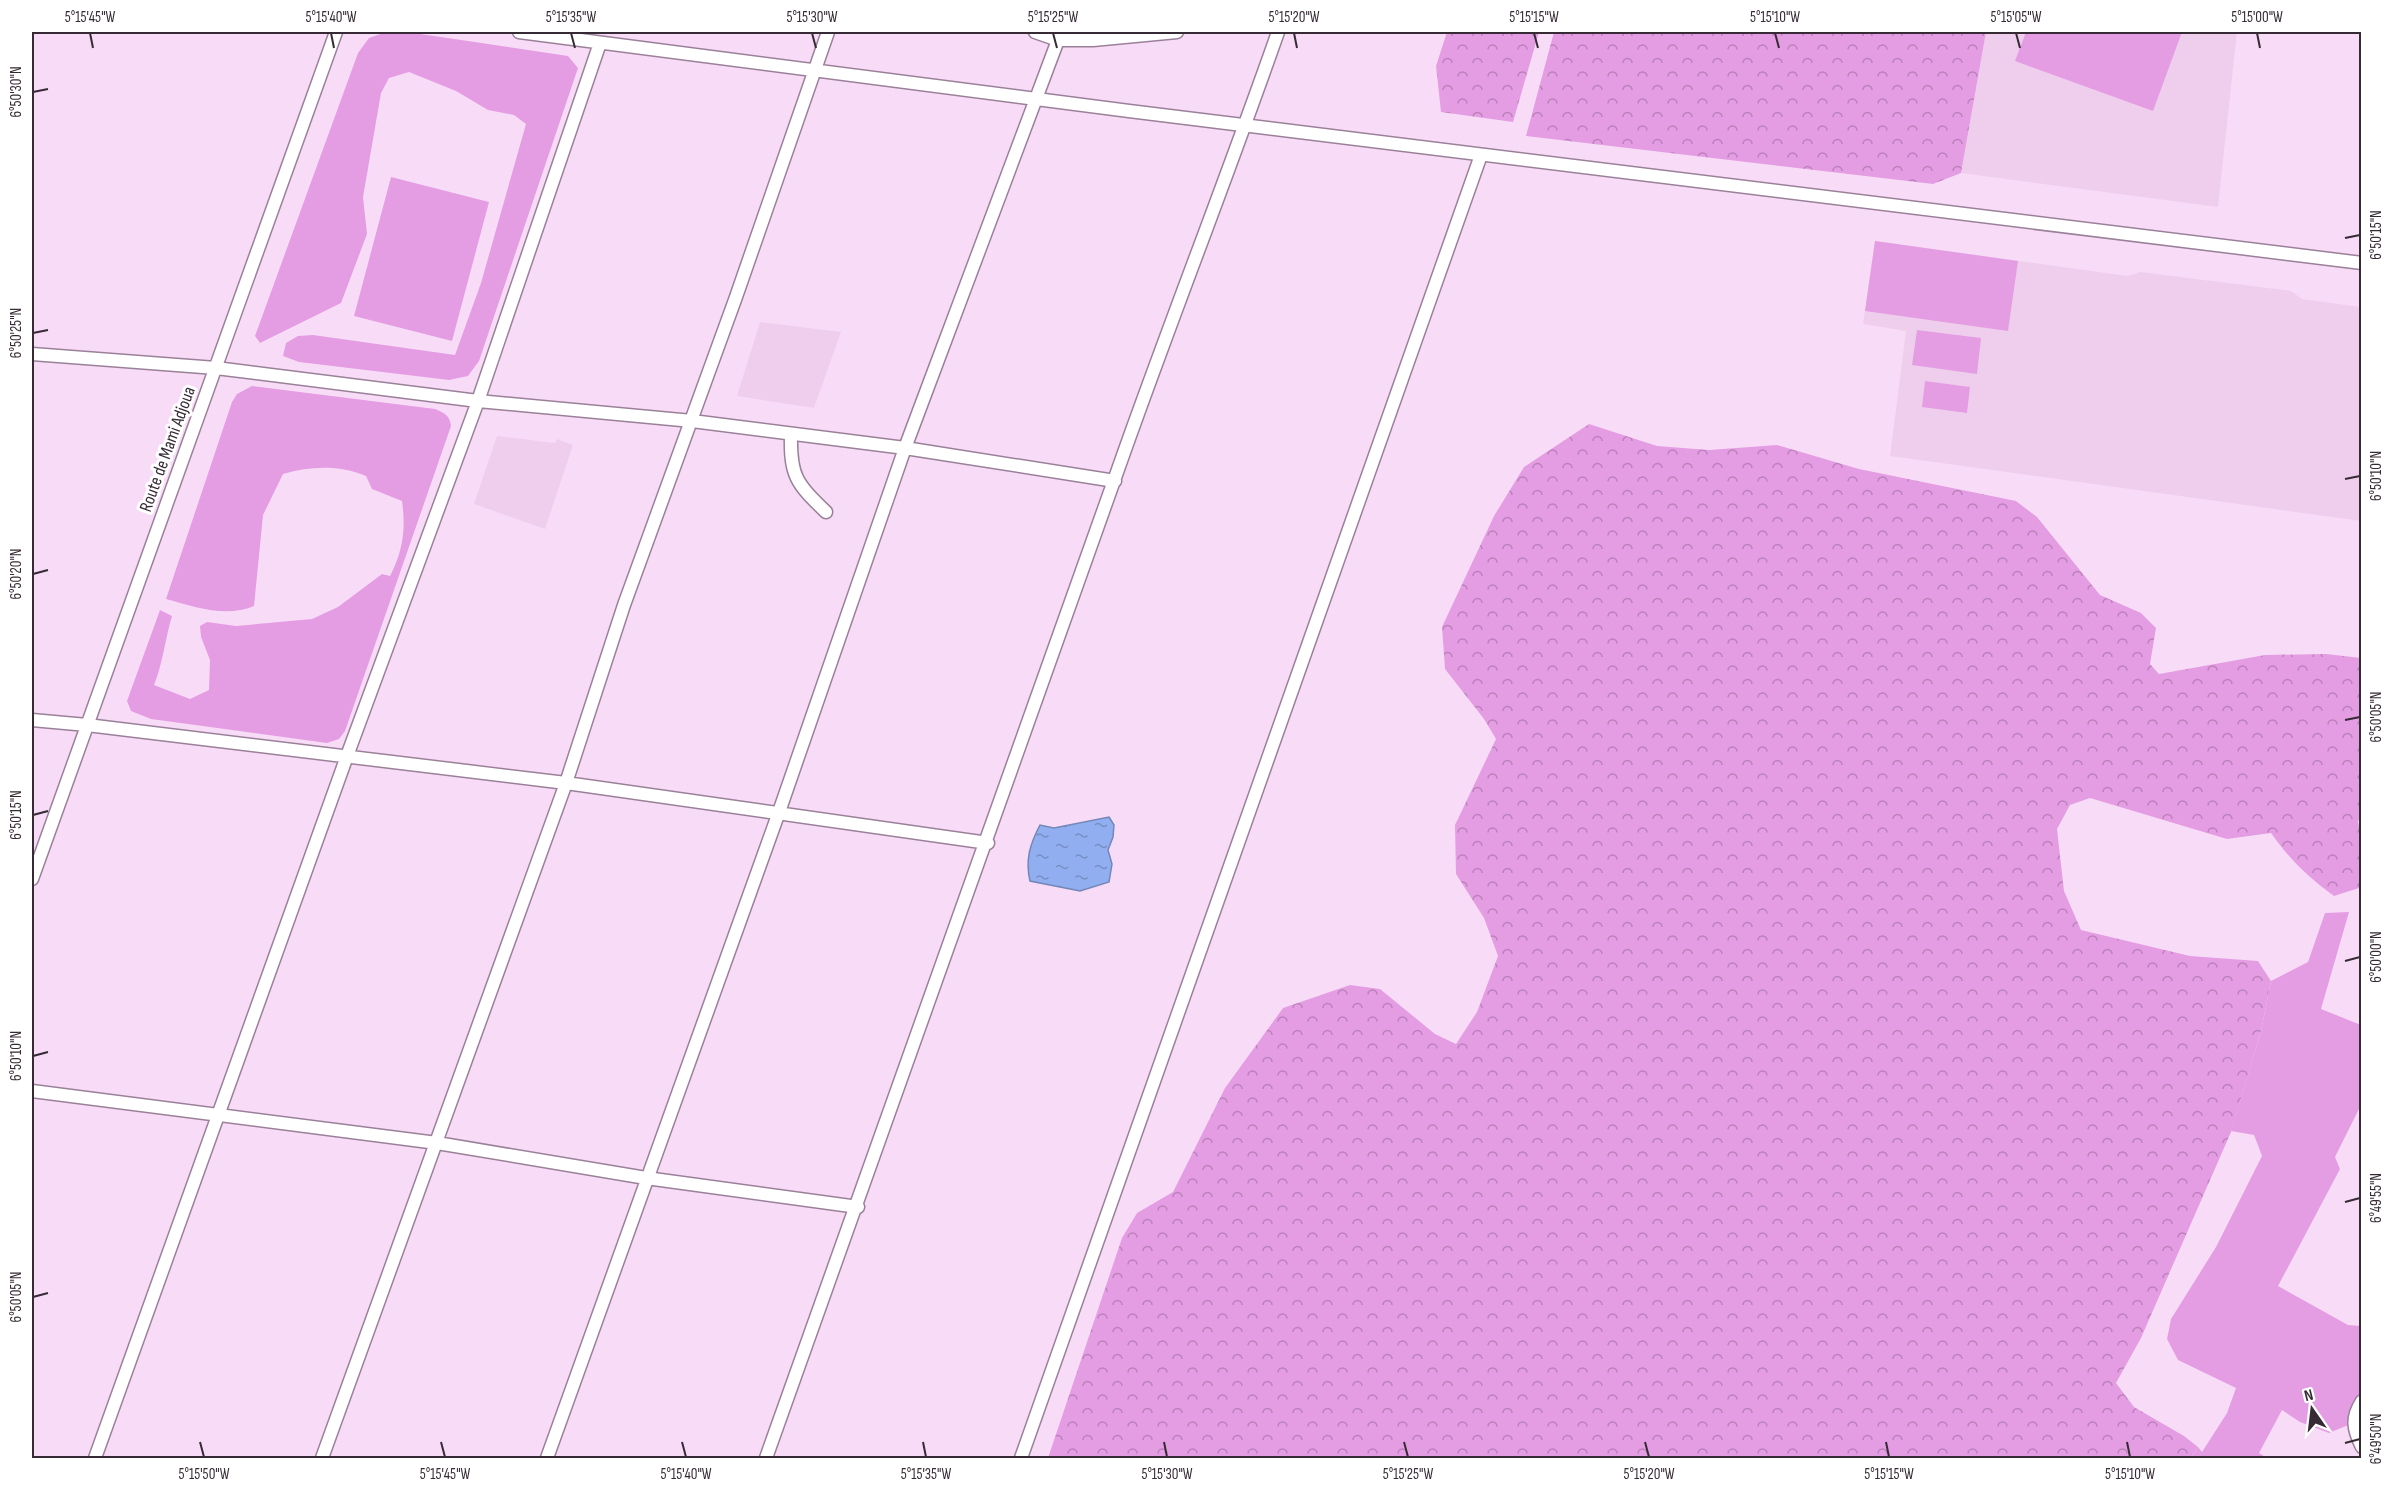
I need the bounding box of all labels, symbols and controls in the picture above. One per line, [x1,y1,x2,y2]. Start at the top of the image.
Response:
text: 5°15'45"W [65,8,116,27]
text: 5°15'40"W [305,8,357,27]
text: 5°15'35"W [546,8,597,27]
text: 5°15'30"W [786,8,838,27]
text: 5°15'25"W [1028,8,1078,27]
text: 5°15'20"W [1268,8,1320,27]
text: 5°15'15"W [1509,8,1559,27]
text: 5°15'10"W [1750,8,1800,27]
text: 5°15'05"W [1991,8,2042,27]
text: 5°15'00"W [2231,8,2283,27]
text: 6°50'30"N [7,66,26,118]
text: 6°50'15"N [2367,210,2386,260]
text: 6°50'25"N [7,308,26,358]
street label: Route de Mami Adjoua [135,384,200,515]
text: 6°50'10"N [2367,451,2386,501]
text: 6°50'20"N [7,548,26,600]
text: 6°50'05"N [2367,692,2386,742]
text: 6°50'15"N [7,790,26,840]
text: 6°50'00"N [2367,931,2386,983]
text: 6°50'10"N [7,1031,26,1081]
text: 6°49'55"N [2367,1173,2386,1223]
text: 6°50'05"N [7,1272,26,1322]
north arrow [2282,1379,2342,1439]
text: N [2302,1386,2315,1406]
text: 6°49'50"N [2367,1414,2386,1464]
text: 5°15'50"W [179,1465,230,1484]
text: 5°15'45"W [420,1465,471,1484]
text: 5°15'40"W [660,1465,712,1484]
text: 5°15'35"W [901,1465,952,1484]
text: 5°15'30"W [1141,1465,1193,1484]
text: 5°15'25"W [1383,1465,1433,1484]
text: 5°15'20"W [1623,1465,1675,1484]
text: 5°15'15"W [1864,1465,1914,1484]
text: 5°15'10"W [2105,1465,2155,1484]

